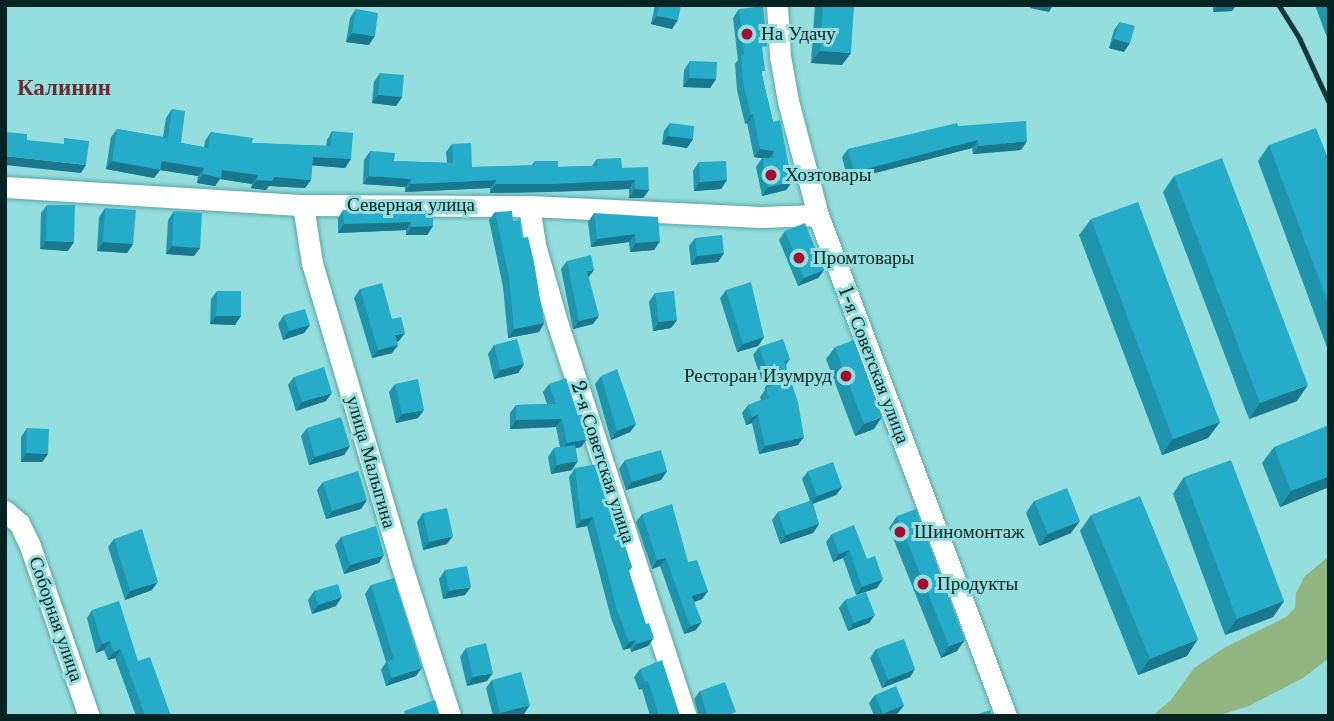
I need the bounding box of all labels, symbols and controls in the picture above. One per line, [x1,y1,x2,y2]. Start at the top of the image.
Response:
place label: На Удачу [761,23,836,45]
marker: На Удачу [739,26,755,42]
district label: Калинин [17,73,111,101]
place label: Хозтовары [785,164,872,186]
marker: Хозтовары [763,167,779,183]
street label: Северная улица [347,194,475,216]
place label: Промтовары [813,247,914,269]
marker: Промтовары [791,250,807,266]
street label: 1-я Советская улица [834,283,914,447]
place label: Ресторан Изумруд [684,365,832,387]
marker: Ресторан Изумруд [838,368,854,384]
street label: 2-я Советская улица [566,378,640,546]
street label: улица Малыгина [341,393,401,531]
place label: Шиномонтаж [914,521,1024,543]
marker: Шиномонтаж [892,524,908,540]
street label: Соборная улица [24,554,88,684]
place label: Продукты [937,573,1018,595]
marker: Продукты [915,576,931,592]

